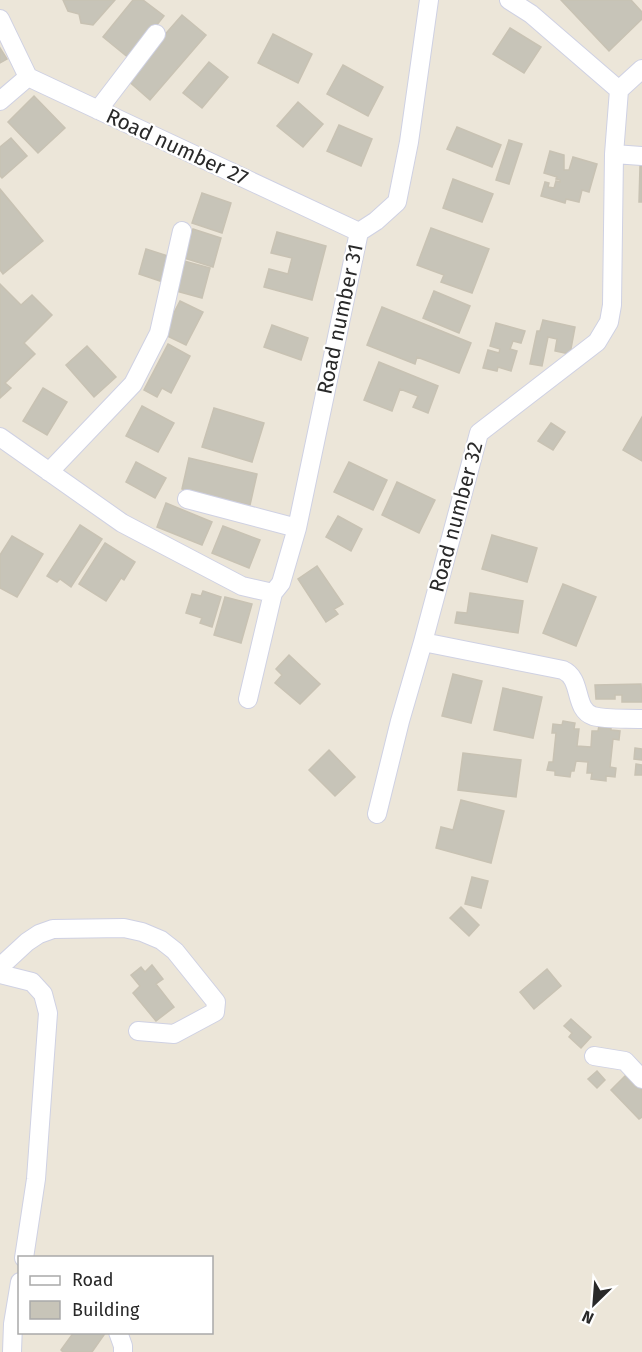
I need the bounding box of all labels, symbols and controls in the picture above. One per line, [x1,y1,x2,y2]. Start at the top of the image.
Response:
street label: Road number 27 [102,103,252,191]
street label: Road number 31 [311,241,369,397]
street label: Road number 32 [423,439,489,595]
legend [18,1256,213,1334]
text: Road [72,1269,114,1291]
north arrow [564,1274,624,1334]
text: Building [72,1299,140,1321]
text: N [579,1306,597,1328]

